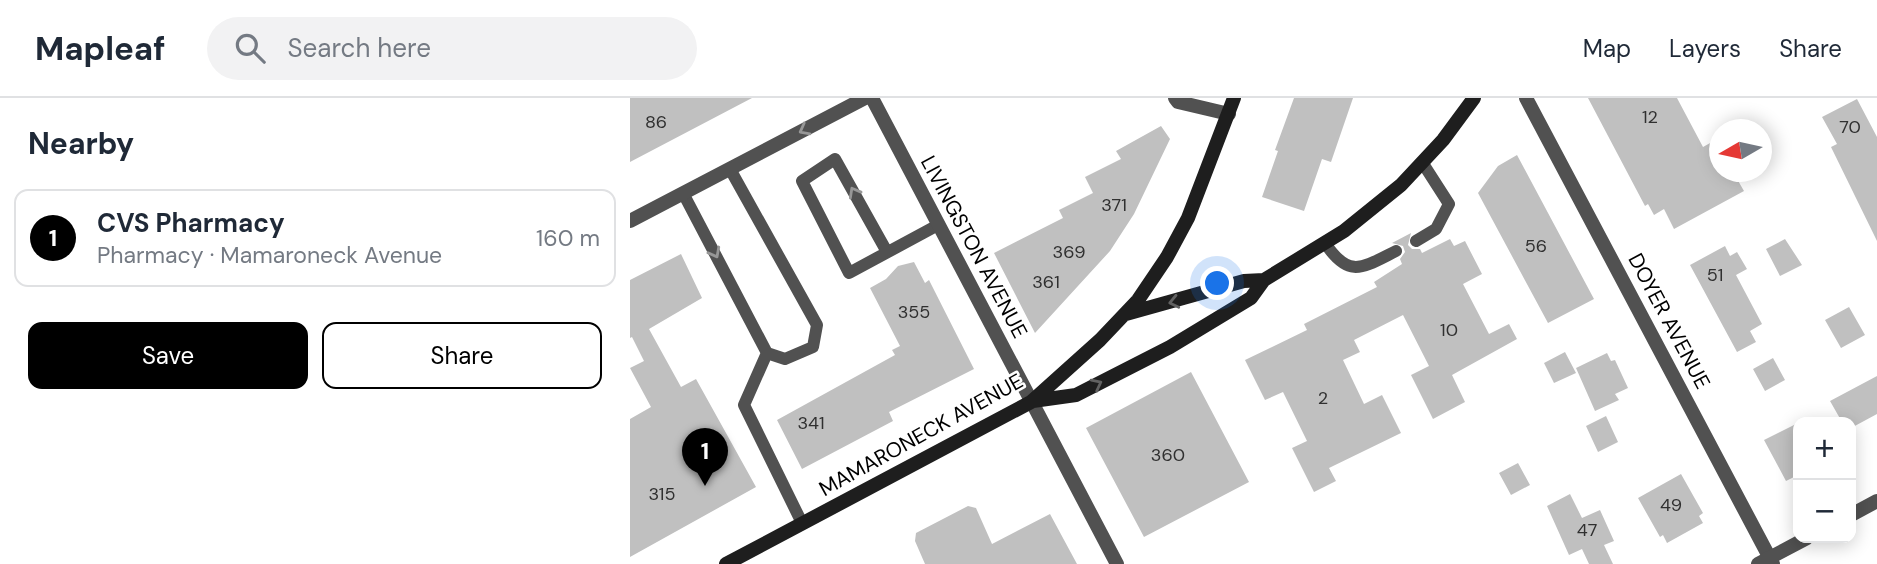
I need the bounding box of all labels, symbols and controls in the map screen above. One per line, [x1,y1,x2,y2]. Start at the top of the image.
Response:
search box [207,17,697,80]
text: Mapleaf [35,27,165,70]
icon: search [231,29,269,67]
text: Search here [287,31,431,65]
text: Map [1583,33,1631,64]
text: Layers [1669,33,1741,64]
text: Share [1779,33,1842,64]
house number: 12 [1642,105,1658,129]
house number: 86 [645,110,667,134]
house number: 70 [1839,115,1861,139]
north arrow [1709,119,1772,182]
one-way arrow [799,121,811,135]
text: Nearby [28,124,134,163]
street label: LIVINGSTON AVENUE [914,151,1034,343]
one-way arrow [849,187,862,200]
house number: 371 [1101,193,1127,217]
text: CVS Pharmacy [97,206,285,240]
text: 1 [49,223,57,253]
text: 160 m [536,223,600,253]
house number: 56 [1525,234,1547,258]
text: Pharmacy · Mamaroneck Avenue [97,240,442,270]
house number: 369 [1053,240,1085,264]
one-way arrow [706,246,720,259]
street label: DOYER AVENUE [1621,248,1717,394]
house number: 51 [1707,263,1723,287]
your location [1200,266,1234,300]
house number: 361 [1032,270,1060,294]
one-way arrow [1168,293,1180,308]
house number: 355 [898,300,930,324]
house number: 10 [1440,318,1458,342]
button: Save [28,322,308,389]
button: Share [322,322,602,389]
street label: MAMARONECK AVENUE [814,367,1028,503]
one-way arrow [1089,379,1102,393]
house number: 2 [1318,386,1328,410]
house number: 341 [797,411,825,435]
map controls [1793,417,1856,543]
button: + [1793,417,1856,480]
pin: 1 [682,428,728,486]
house number: 360 [1151,443,1185,467]
button: − [1793,480,1856,543]
house number: 315 [649,482,675,506]
house number: 49 [1660,493,1682,517]
house number: 47 [1577,518,1597,542]

